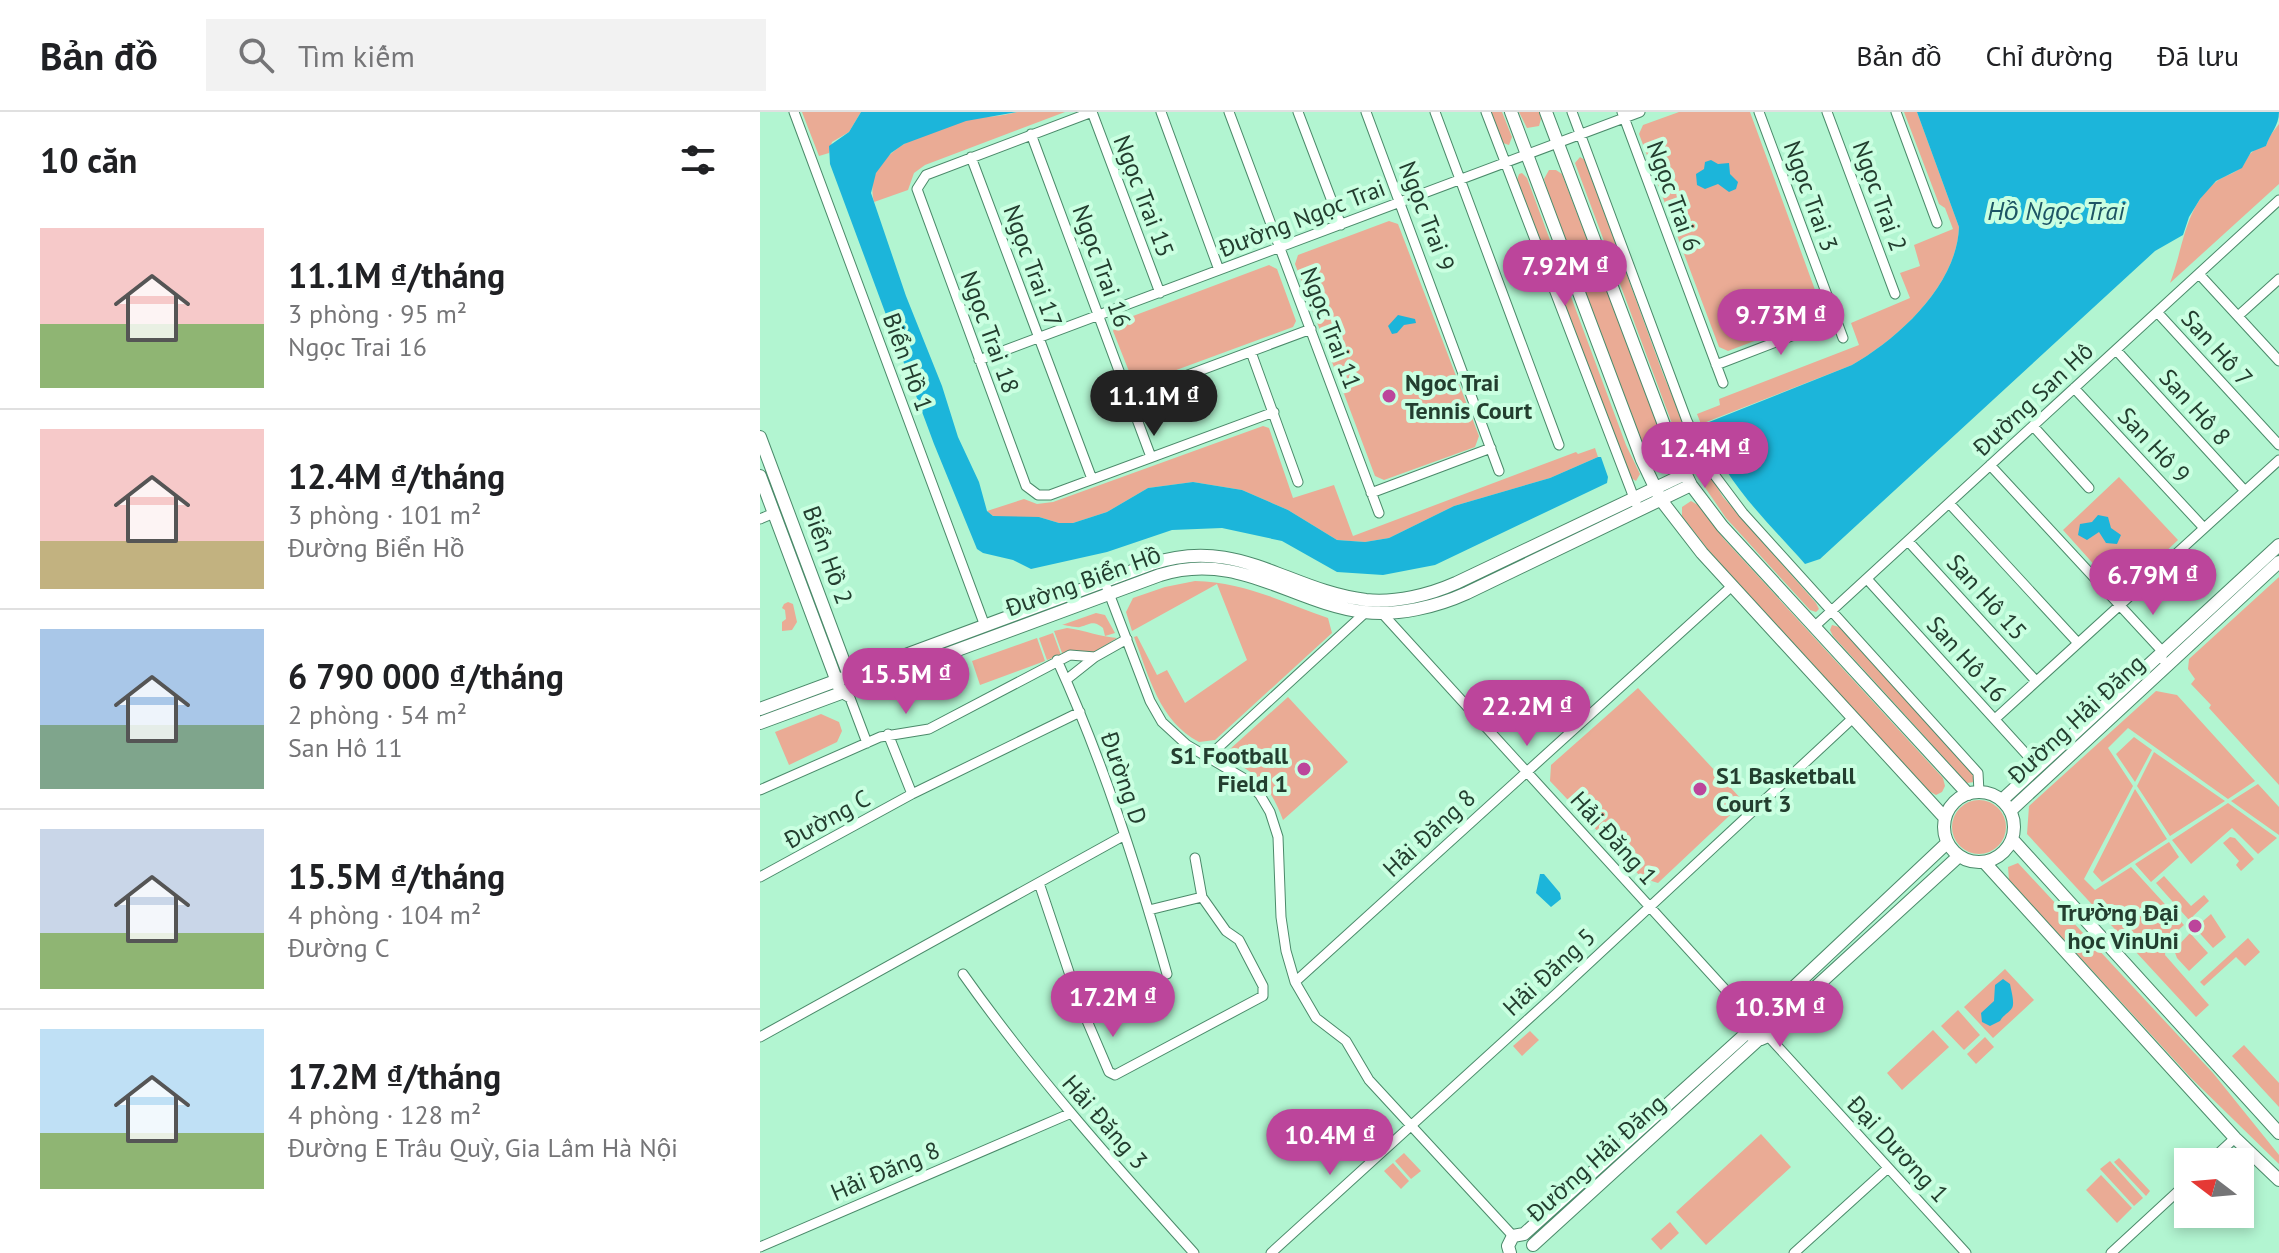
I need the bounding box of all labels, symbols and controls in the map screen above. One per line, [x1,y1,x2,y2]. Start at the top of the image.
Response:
search box [206,19,766,91]
text: Bản đồ [40,31,158,80]
icon: search [234,33,278,77]
text: Tìm kiếm [298,36,415,75]
text: Bản đồ [1856,37,1942,74]
text: Chỉ đường [1986,37,2113,74]
text: Đã lưu [2157,37,2239,74]
street label: Ngọc Trai 15 [1107,131,1181,261]
street label: Ngọc Trai 6 [1640,137,1708,255]
street label: Ngọc Trai 3 [1777,137,1845,255]
street label: Ngọc Trai 2 [1846,137,1914,255]
text: 10 căn [40,138,137,182]
icon: filters [676,138,720,182]
street label: Ngọc Trai 9 [1392,157,1462,275]
street label: Đường Ngọc Trai [1214,172,1390,264]
water label: Hồ Ngọc Trai [1987,194,2126,227]
street label: Ngọc Trai 17 [997,200,1069,332]
street label: Ngọc Trai 16 [1066,200,1138,332]
pin: 7.92M ₫ [1491,240,1639,308]
text: 7.92M ₫ [1521,249,1609,282]
text: 11.1M ₫/tháng [288,253,505,297]
icon: home [104,260,200,356]
street label: Ngọc Trai 11 [1294,263,1368,393]
street label: Ngọc Trai 18 [954,266,1026,398]
pin: 9.73M ₫ [1707,289,1855,357]
text: 3 phòng · 95 m² [288,297,467,330]
text: 9.73M ₫ [1735,298,1827,331]
street label: San Hô 7 [2174,303,2260,393]
street label: Biển Hồ 1 [876,309,940,415]
text: Ngọc Trai 16 [288,330,427,363]
street label: Đường San Hô [1966,335,2100,463]
street label: San Hô 8 [2152,362,2238,452]
place label: Ngoc Trai Tennis Court [1405,367,1533,426]
pin: 11.1M ₫ [1080,370,1228,438]
text: 11.1M ₫ [1108,379,1200,412]
marker: Ngoc Trai Tennis Court [1380,387,1398,405]
street label: San Hô 9 [2111,401,2197,489]
pin: 12.4M ₫ [1631,422,1779,490]
text: 12.4M ₫ [1659,431,1751,464]
text: 12.4M ₫/tháng [288,454,505,498]
icon: home [104,461,200,557]
text: 3 phòng · 101 m² [288,498,481,531]
street label: Biển Hồ 2 [796,502,860,608]
text: Đường Biển Hồ [288,531,464,564]
street label: Đường Biển Hồ [1000,539,1165,624]
street label: San Hô 15 [1940,547,2034,647]
pin: 6.79M ₫ [2079,549,2227,617]
text: 6.79M ₫ [2107,558,2199,591]
street label: San Hô 16 [1920,609,2014,709]
pin: 15.5M ₫ [832,648,980,716]
street label: Đường Hải Đăng [2000,648,2151,791]
text: 6 790 000 ₫/tháng [288,654,564,698]
text: 15.5M ₫ [860,657,952,690]
icon: home [104,661,200,757]
pin: 22.2M ₫ [1453,680,1601,748]
text: 22.2M ₫ [1481,689,1573,722]
text: 2 phòng · 54 m² [288,698,467,731]
street label: Đường D [1093,727,1154,828]
text: San Hô 11 [288,731,403,764]
place label: S1 Football Field 1 [1170,740,1289,799]
marker: S1 Football Field 1 [1295,760,1313,778]
place label: S1 Basketball Court 3 [1716,760,1857,819]
marker: S1 Basketball Court 3 [1691,780,1709,798]
street label: Hải Đăng 8 [1376,782,1482,884]
street label: Đường C [778,783,876,856]
street label: Hải Đăng 1 [1564,785,1664,891]
text: 15.5M ₫/tháng [288,854,505,898]
icon: home [104,861,200,957]
place label: Trường Đại học VinUni [2057,897,2179,956]
text: 4 phòng · 104 m² [288,898,481,931]
marker: Trường Đại học VinUni [2186,917,2204,935]
street label: Hải Đăng 5 [1496,921,1602,1023]
text: Đường C [288,931,390,964]
pin: 17.2M ₫ [1039,971,1187,1039]
text: 17.2M ₫ [1069,980,1157,1013]
pin: 10.3M ₫ [1706,981,1854,1049]
text: 10.3M ₫ [1734,990,1826,1023]
text: 17.2M ₫/tháng [288,1054,501,1098]
icon: home [104,1061,200,1157]
street label: Hải Đăng 3 [1055,1068,1155,1176]
street label: Đường Hải Đăng [1519,1088,1672,1229]
street label: Đại Dương 1 [1840,1088,1955,1209]
text: 4 phòng · 128 m² [288,1098,481,1131]
pin: 10.4M ₫ [1256,1109,1404,1177]
text: 10.4M ₫ [1284,1118,1376,1151]
text: Đường E Trâu Quỳ, Gia Lâm Hà Nội [288,1131,678,1164]
street label: Hải Đăng 8 [826,1134,944,1208]
north arrow [2174,1148,2254,1228]
map controls [2174,1148,2254,1228]

